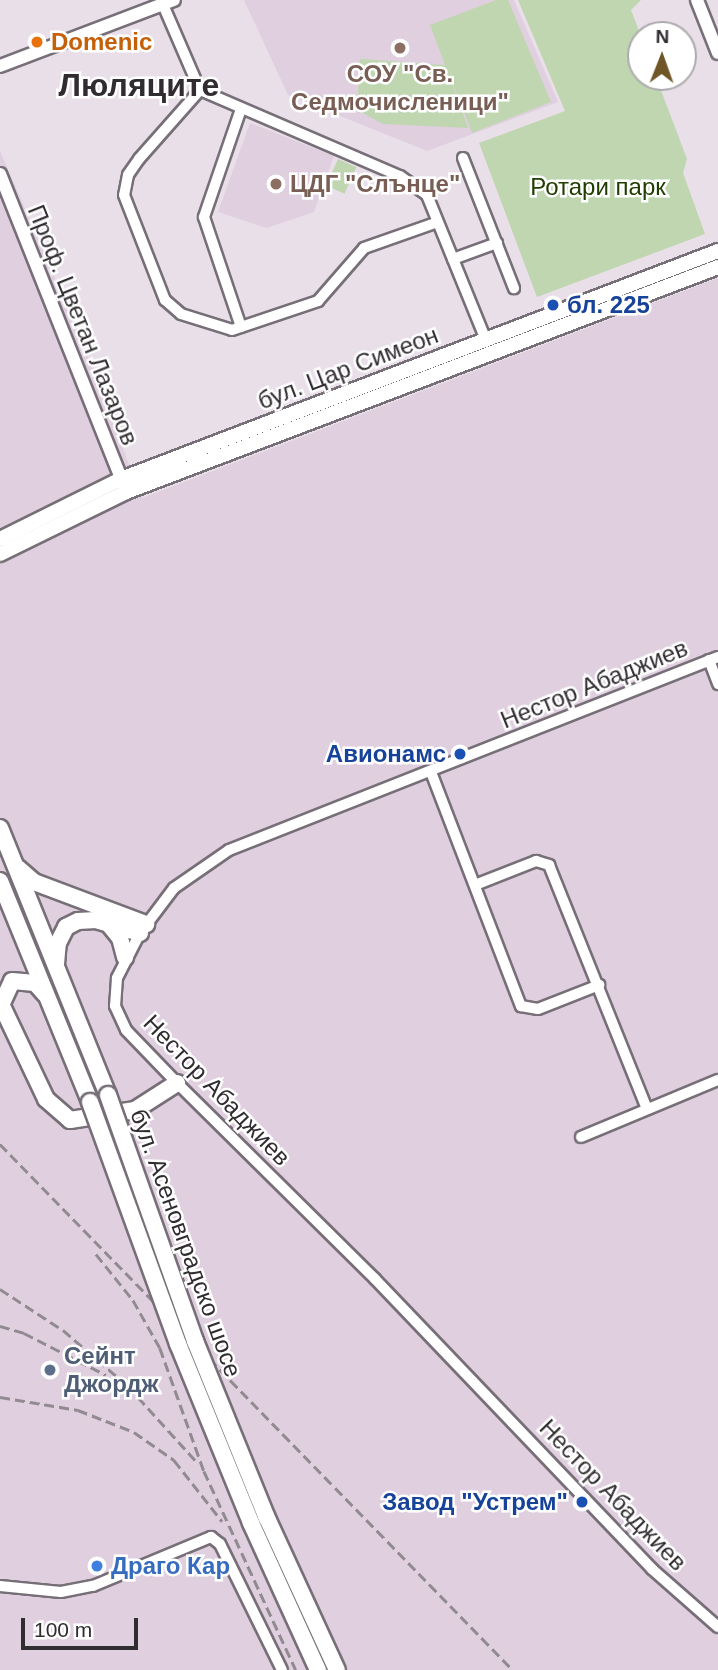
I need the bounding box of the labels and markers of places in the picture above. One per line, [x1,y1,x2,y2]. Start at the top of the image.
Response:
place label: Domenic [51,28,152,56]
marker: Domenic [29,34,45,50]
marker: СОУ "Св. Седмочисленици" [392,40,408,56]
place label: СОУ "Св. Седмочисленици" [291,60,509,116]
place label: ЦДГ "Слънце" [290,170,460,198]
marker: ЦДГ "Слънце" [268,176,284,192]
place label: бл. 225 [567,291,650,319]
marker: бл. 225 [545,297,561,313]
place label: Авионамс [326,740,446,768]
marker: Авионамс [452,746,468,762]
place label: Сейнт Джордж [64,1342,158,1398]
marker: Сейнт Джордж [42,1362,58,1378]
place label: Завод "Устрем" [382,1488,568,1516]
marker: Завод "Устрем" [574,1494,590,1510]
place label: Драго Кар [111,1552,230,1580]
marker: Драго Кар [89,1558,105,1574]

